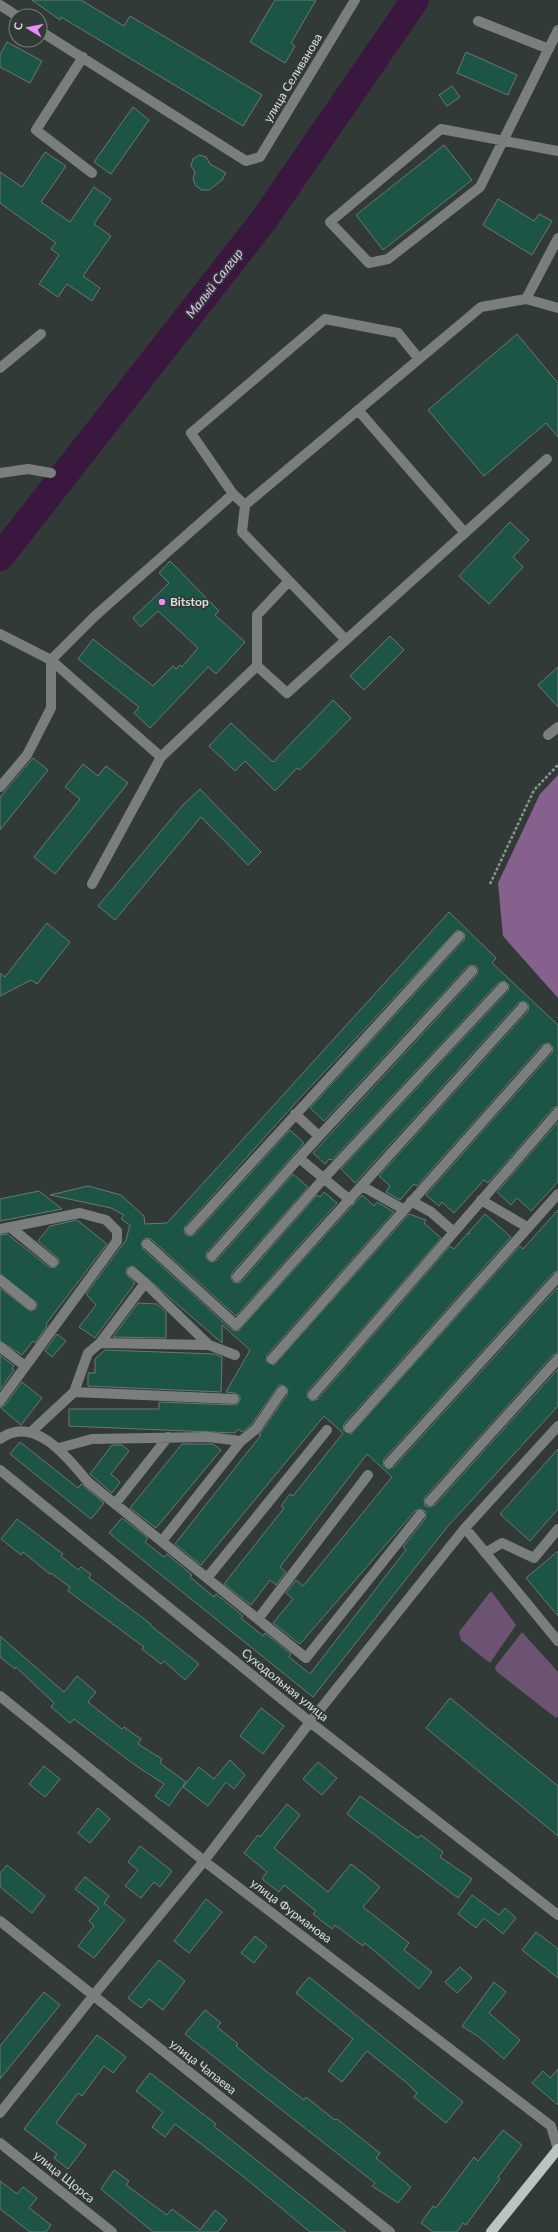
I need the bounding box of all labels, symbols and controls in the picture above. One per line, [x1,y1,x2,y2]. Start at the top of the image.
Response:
north arrow [8,8,48,48]
text: С [11,21,25,31]
street label: улица Селиванова [260,30,325,125]
water label: Малый Салгир [182,245,246,321]
place label: Bitstop [170,594,209,609]
marker: Bitstop [157,597,167,607]
street label: Суходольная улица [239,1645,332,1724]
street label: улица Фурманова [248,1875,335,1946]
street label: улица Чапаева [167,2036,240,2097]
street label: улица Щорса [31,2147,98,2206]

